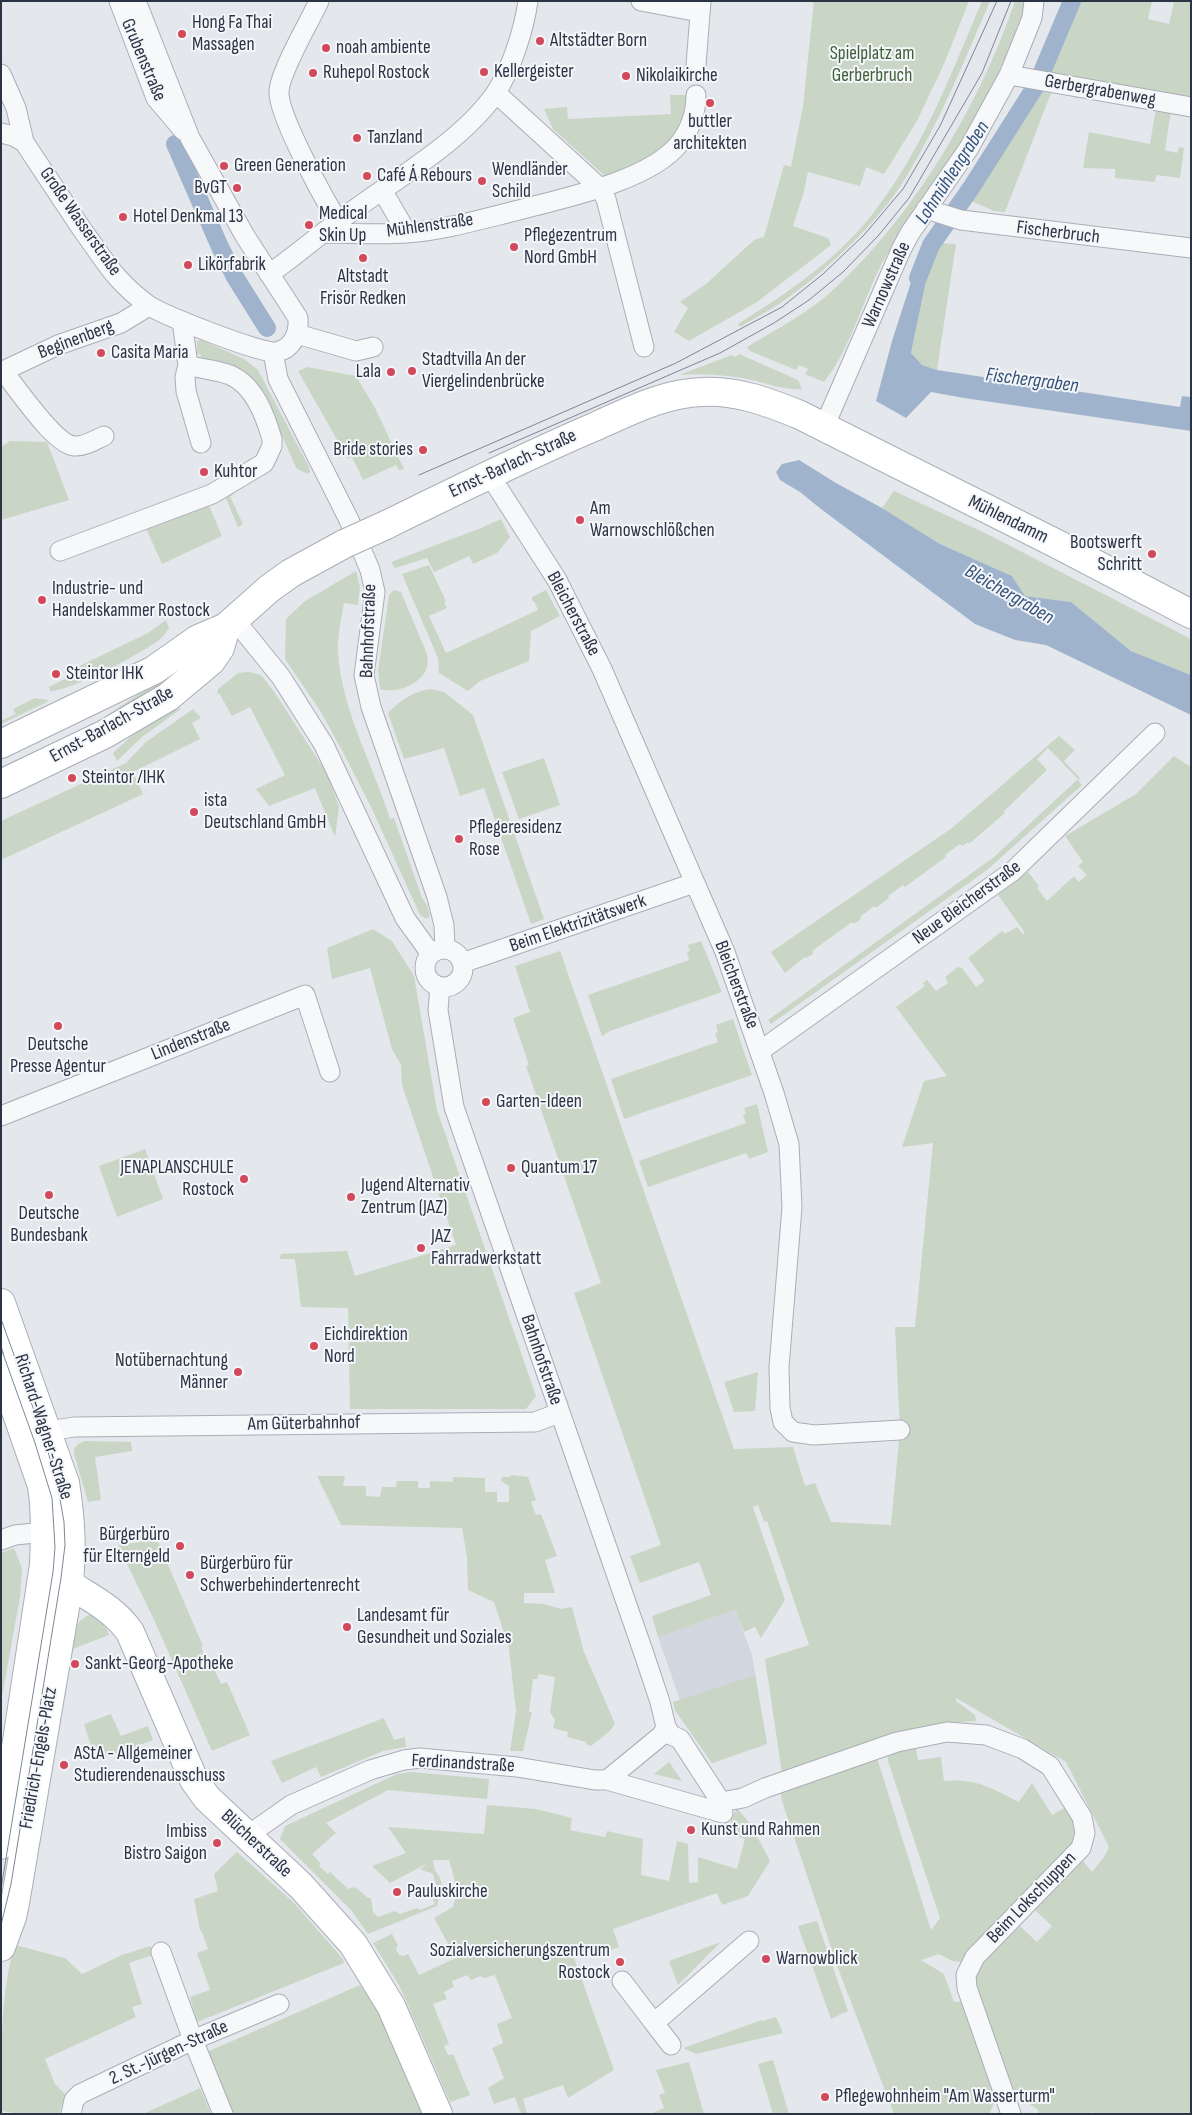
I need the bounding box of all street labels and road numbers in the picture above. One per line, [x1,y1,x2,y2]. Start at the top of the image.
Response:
street label: Grubenstraße [115,15,171,105]
street label: Gerbergrabenweg [1043,70,1157,112]
street label: Große Wasserstraße [34,163,126,281]
street label: Mühlenstraße [385,209,475,243]
street label: Fischerbruch [1015,217,1101,249]
street label: Warnowstraße [858,238,916,332]
street label: Beginenberg [35,315,117,365]
street label: Ernst-Barlach-Straße [446,425,580,503]
street label: Mühlendamm [964,491,1052,549]
street label: Bleicherstraße [541,568,605,660]
street label: Bahnhofstraße [356,584,382,678]
street label: Ernst-Barlach-Straße [46,682,178,768]
street label: Neue Bleicherstraße [908,856,1026,950]
street label: Beim Elektrizitätswerk [507,890,649,958]
street label: Bleicherstraße [709,938,763,1032]
street label: Lindenstraße [148,1014,234,1066]
street label: Bahnhofstraße [515,1312,567,1408]
street label: Richard-Wagner-Straße [9,1351,77,1503]
street label: Am Güterbahnhof [247,1412,361,1436]
street label: Friedrich-Engels-Platz [15,1685,63,1831]
street label: Ferdinandstraße [411,1750,515,1778]
street label: Blücherstraße [216,1805,296,1883]
street label: Beim Lokschuppen [983,1847,1081,1949]
street label: 2. St.-Jürgen-Straße [106,2016,232,2090]

